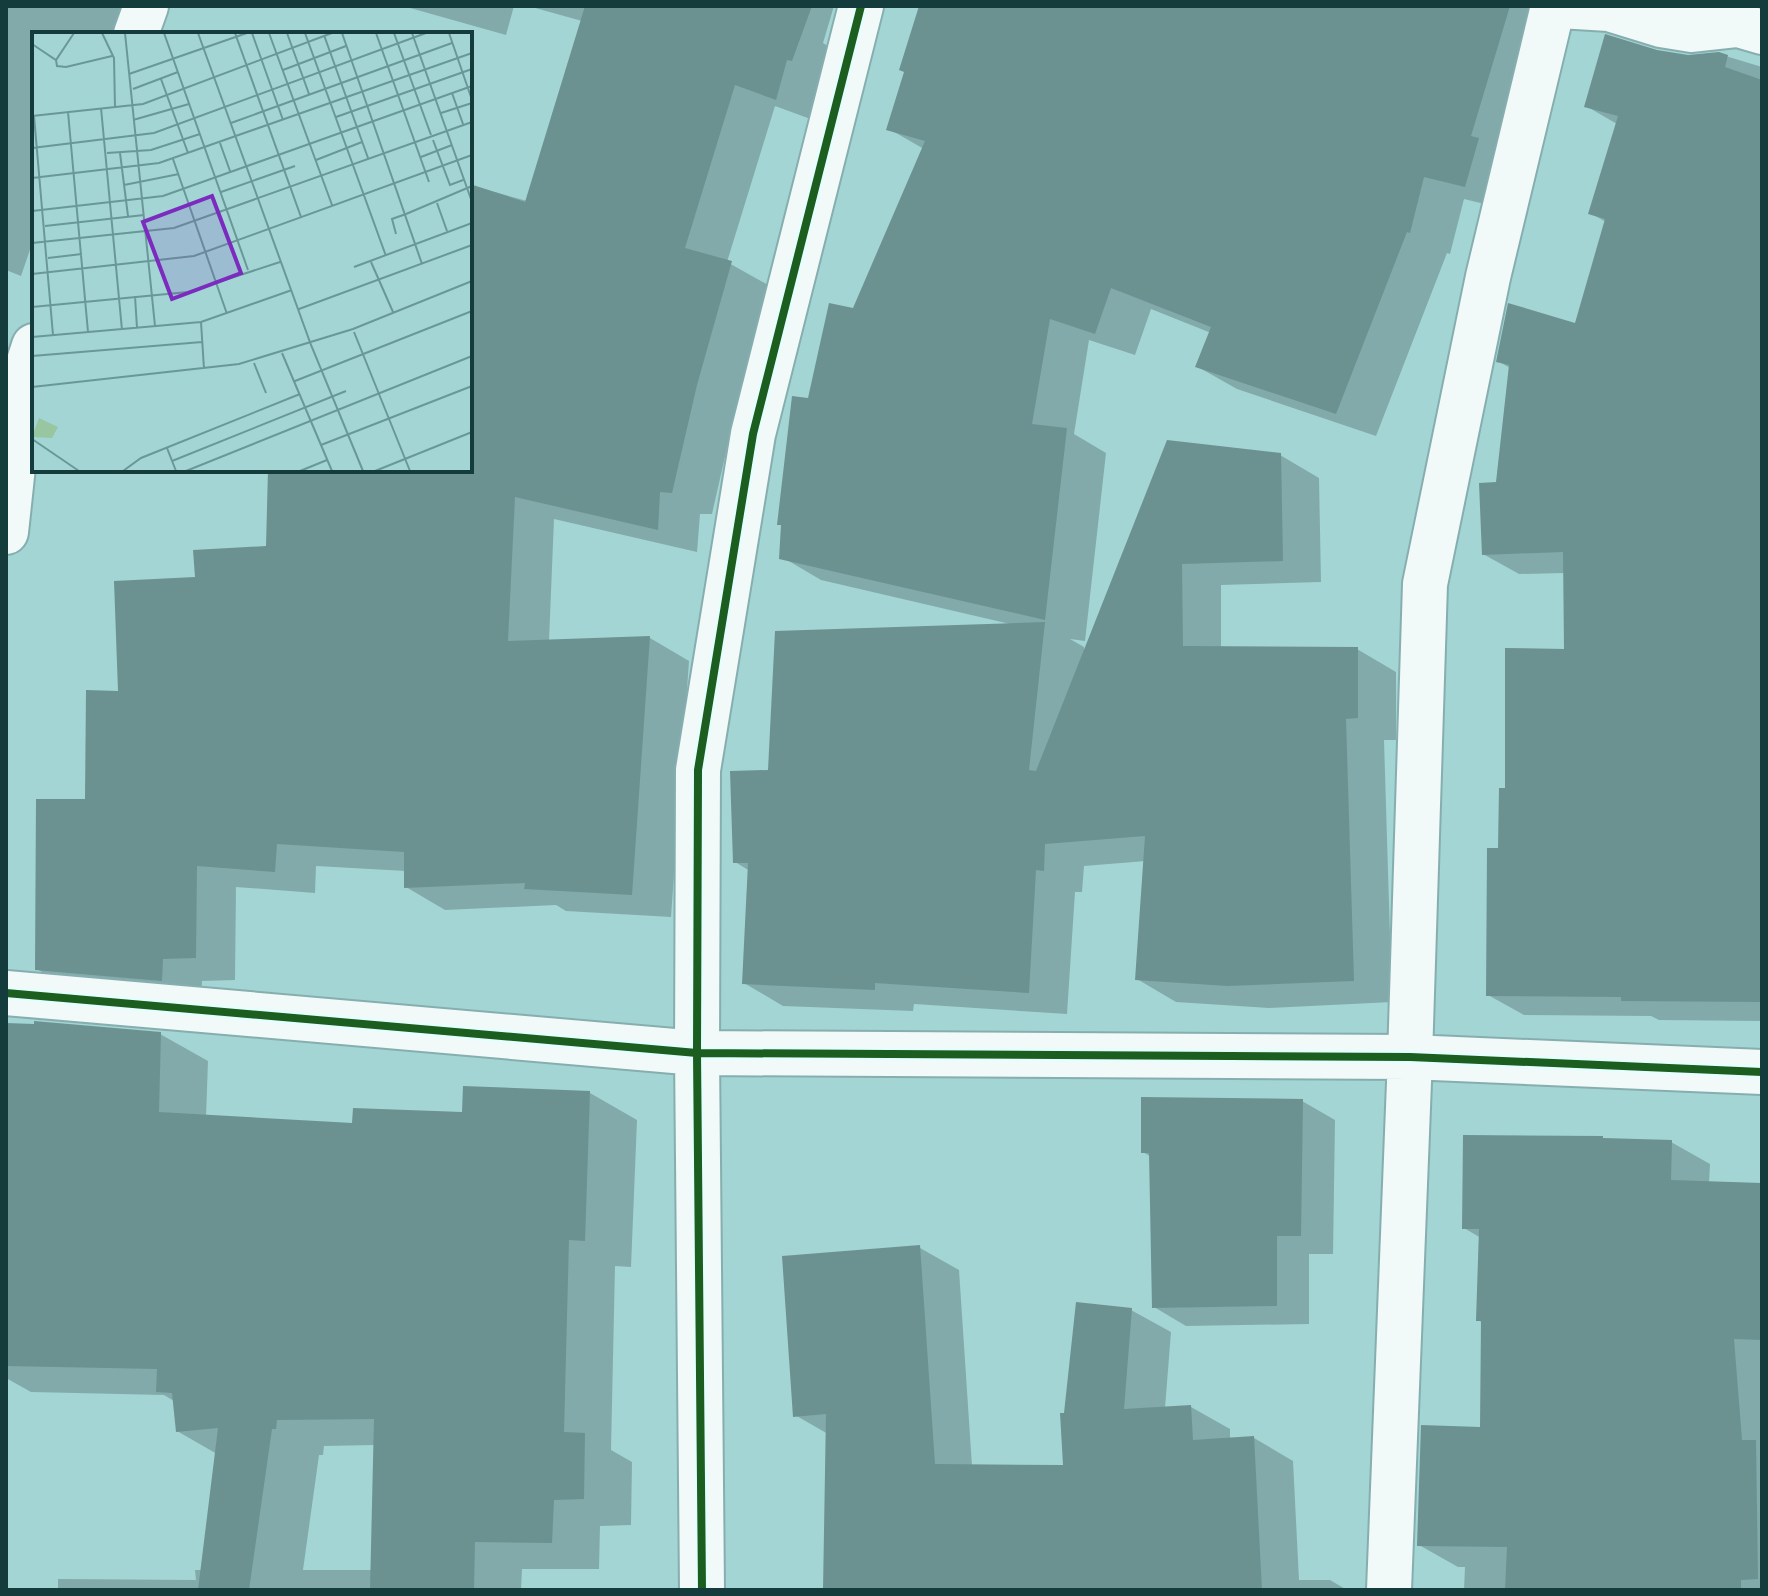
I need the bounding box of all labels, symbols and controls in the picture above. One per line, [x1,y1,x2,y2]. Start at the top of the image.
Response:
inset map [32,32,472,472]

